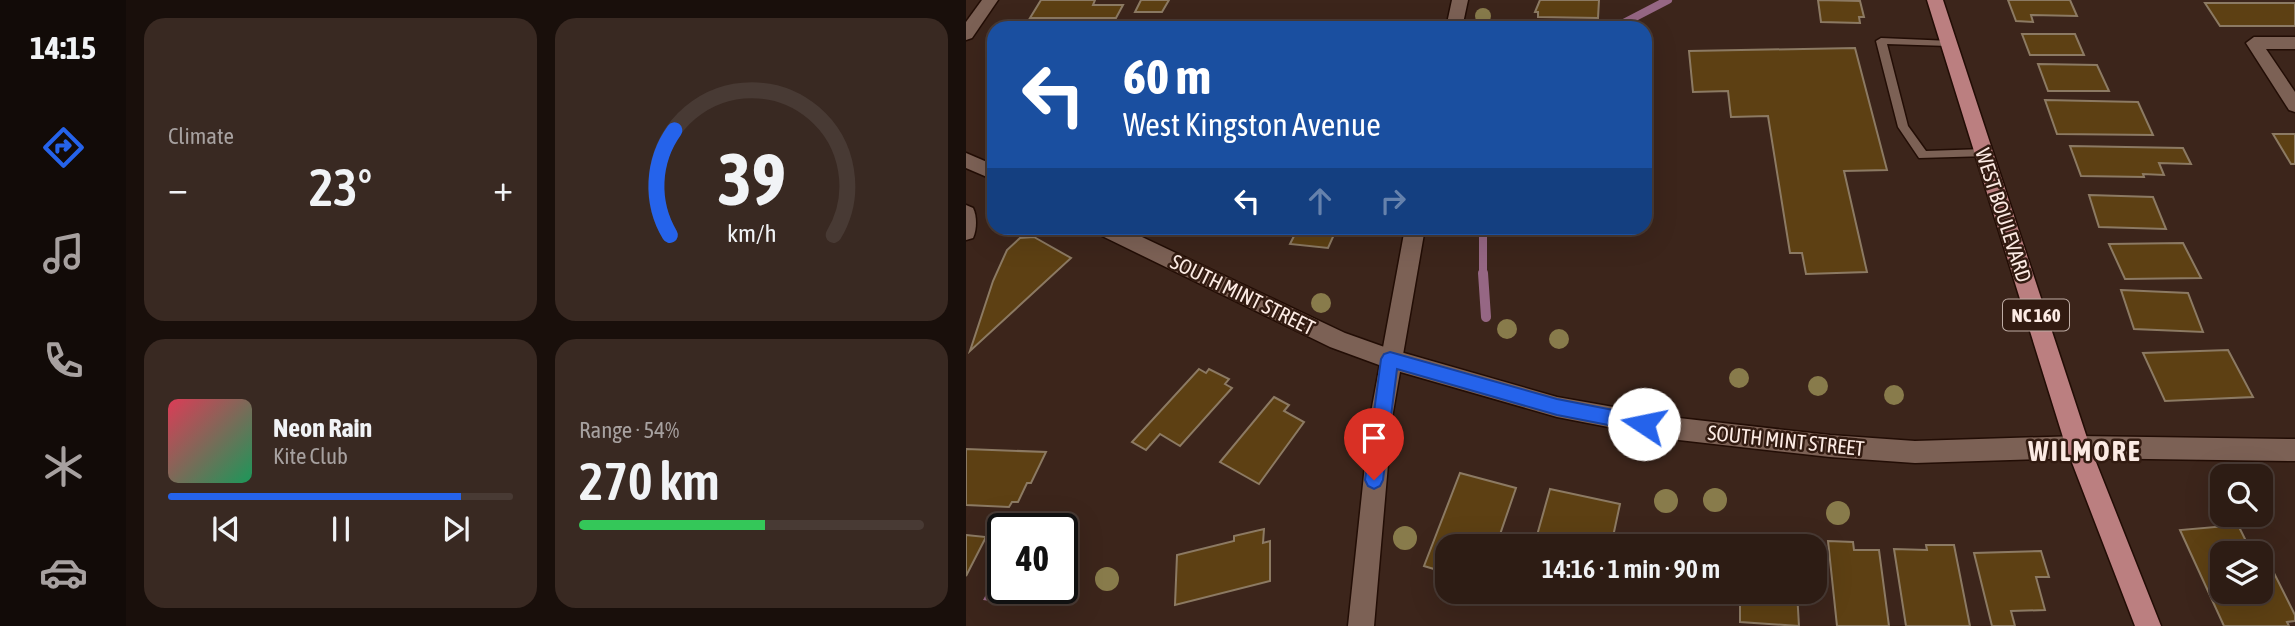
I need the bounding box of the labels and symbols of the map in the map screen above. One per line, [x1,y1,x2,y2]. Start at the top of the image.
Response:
street label: WEST BOULEVARD [1971,145,2037,285]
street label: SOUTH MINT STREET [1167,249,1319,339]
road number: NC 160 [2003,300,2069,330]
position arrow [1607,387,1681,461]
pin [1344,408,1404,480]
street label: SOUTH MINT STREET [1707,420,1865,460]
district label: WILMORE [2027,435,2142,467]
speed limit sign: 40 [987,513,1078,604]

